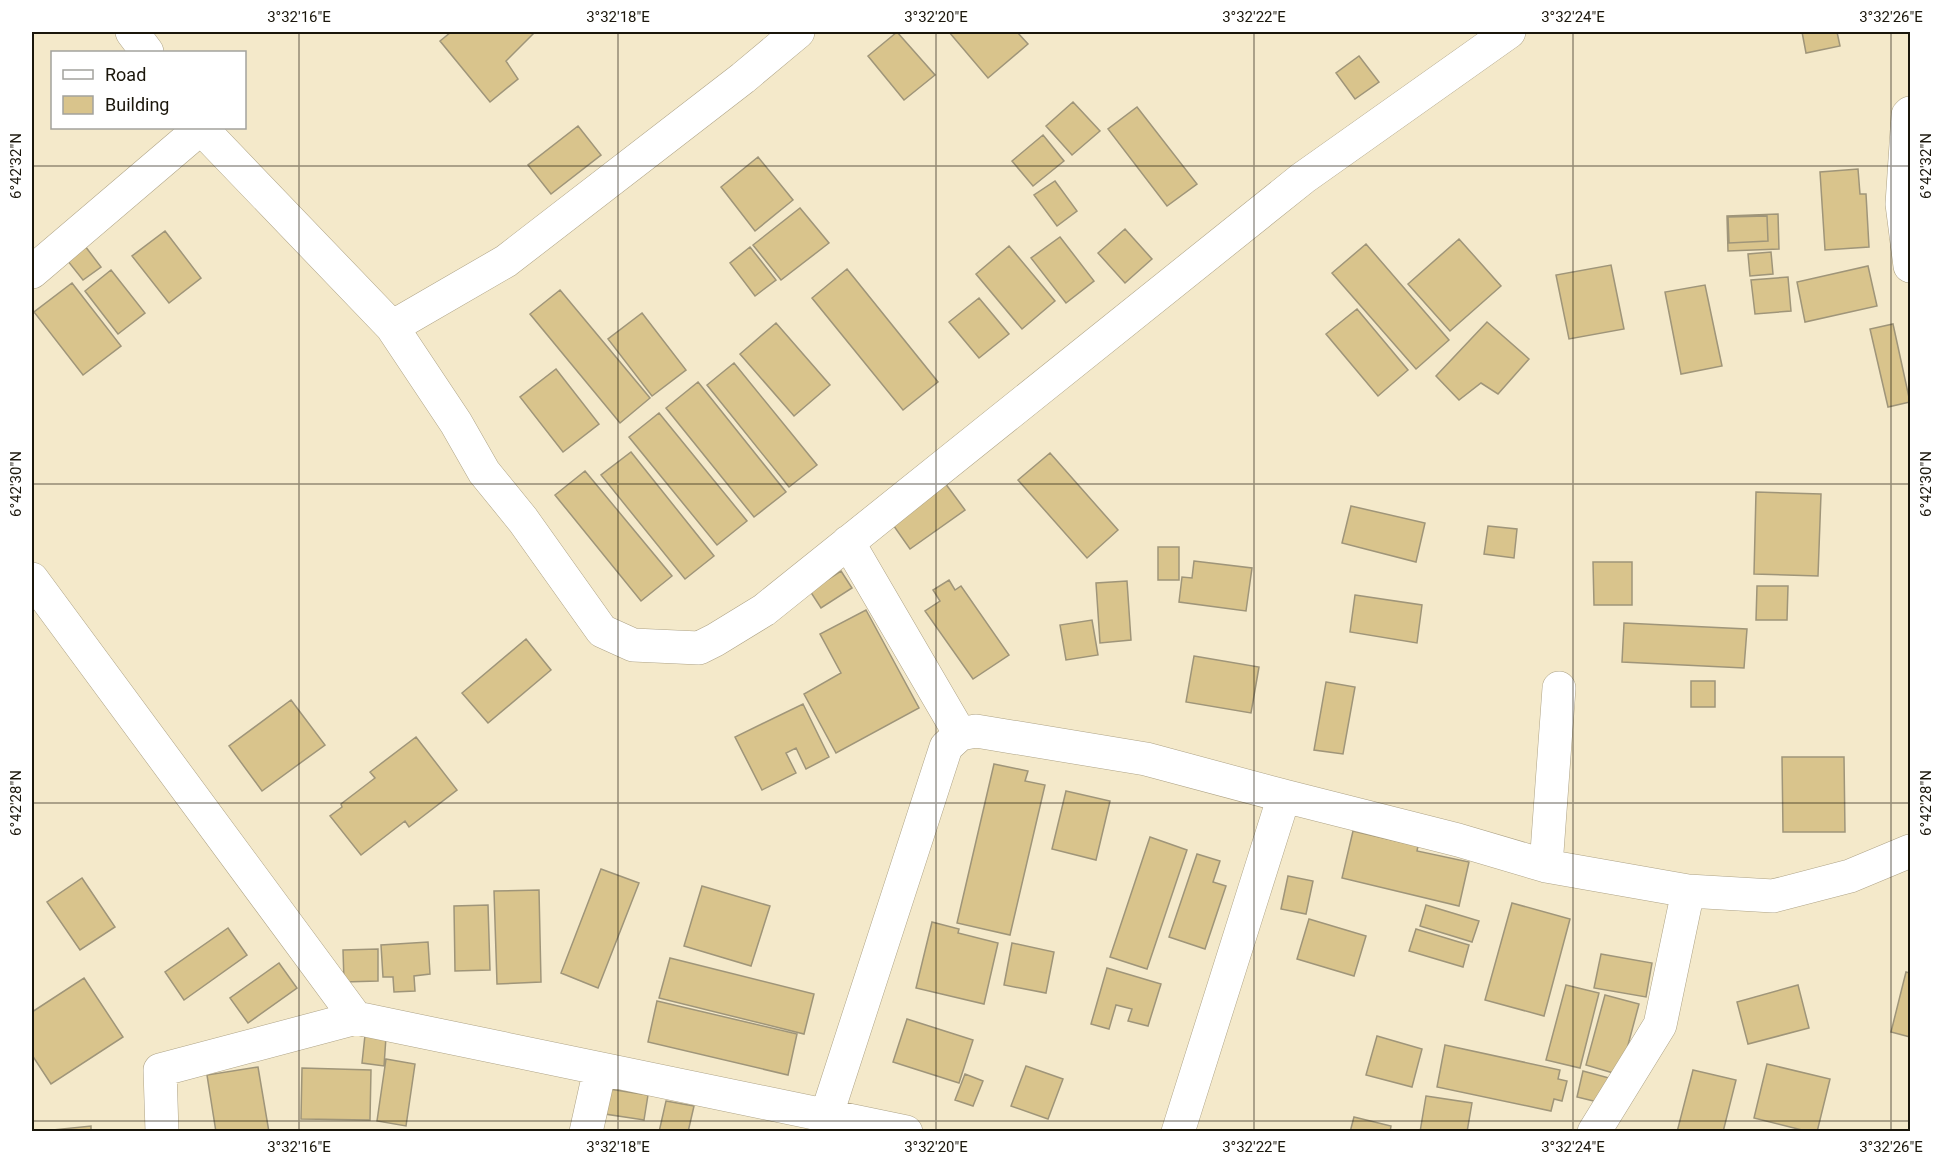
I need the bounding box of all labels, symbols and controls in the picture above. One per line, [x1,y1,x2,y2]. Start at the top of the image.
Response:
text: 3°32'16"E [267,8,331,26]
text: 3°32'18"E [586,8,650,26]
text: 3°32'20"E [904,8,968,26]
text: 3°32'22"E [1222,8,1286,26]
text: 3°32'24"E [1541,8,1605,26]
text: 3°32'26"E [1859,8,1923,26]
legend [51,51,246,129]
text: Road [105,64,146,85]
text: Building [105,94,169,115]
text: 6°42'32"N [7,133,25,199]
text: 6°42'32"N [1917,133,1935,199]
text: 6°42'30"N [7,451,25,517]
text: 6°42'30"N [1917,451,1935,517]
text: 6°42'28"N [7,770,25,836]
text: 6°42'28"N [1917,770,1935,836]
text: 3°32'16"E [267,1138,331,1156]
text: 3°32'18"E [586,1138,650,1156]
text: 3°32'20"E [904,1138,968,1156]
text: 3°32'22"E [1222,1138,1286,1156]
text: 3°32'24"E [1541,1138,1605,1156]
text: 3°32'26"E [1859,1138,1923,1156]

